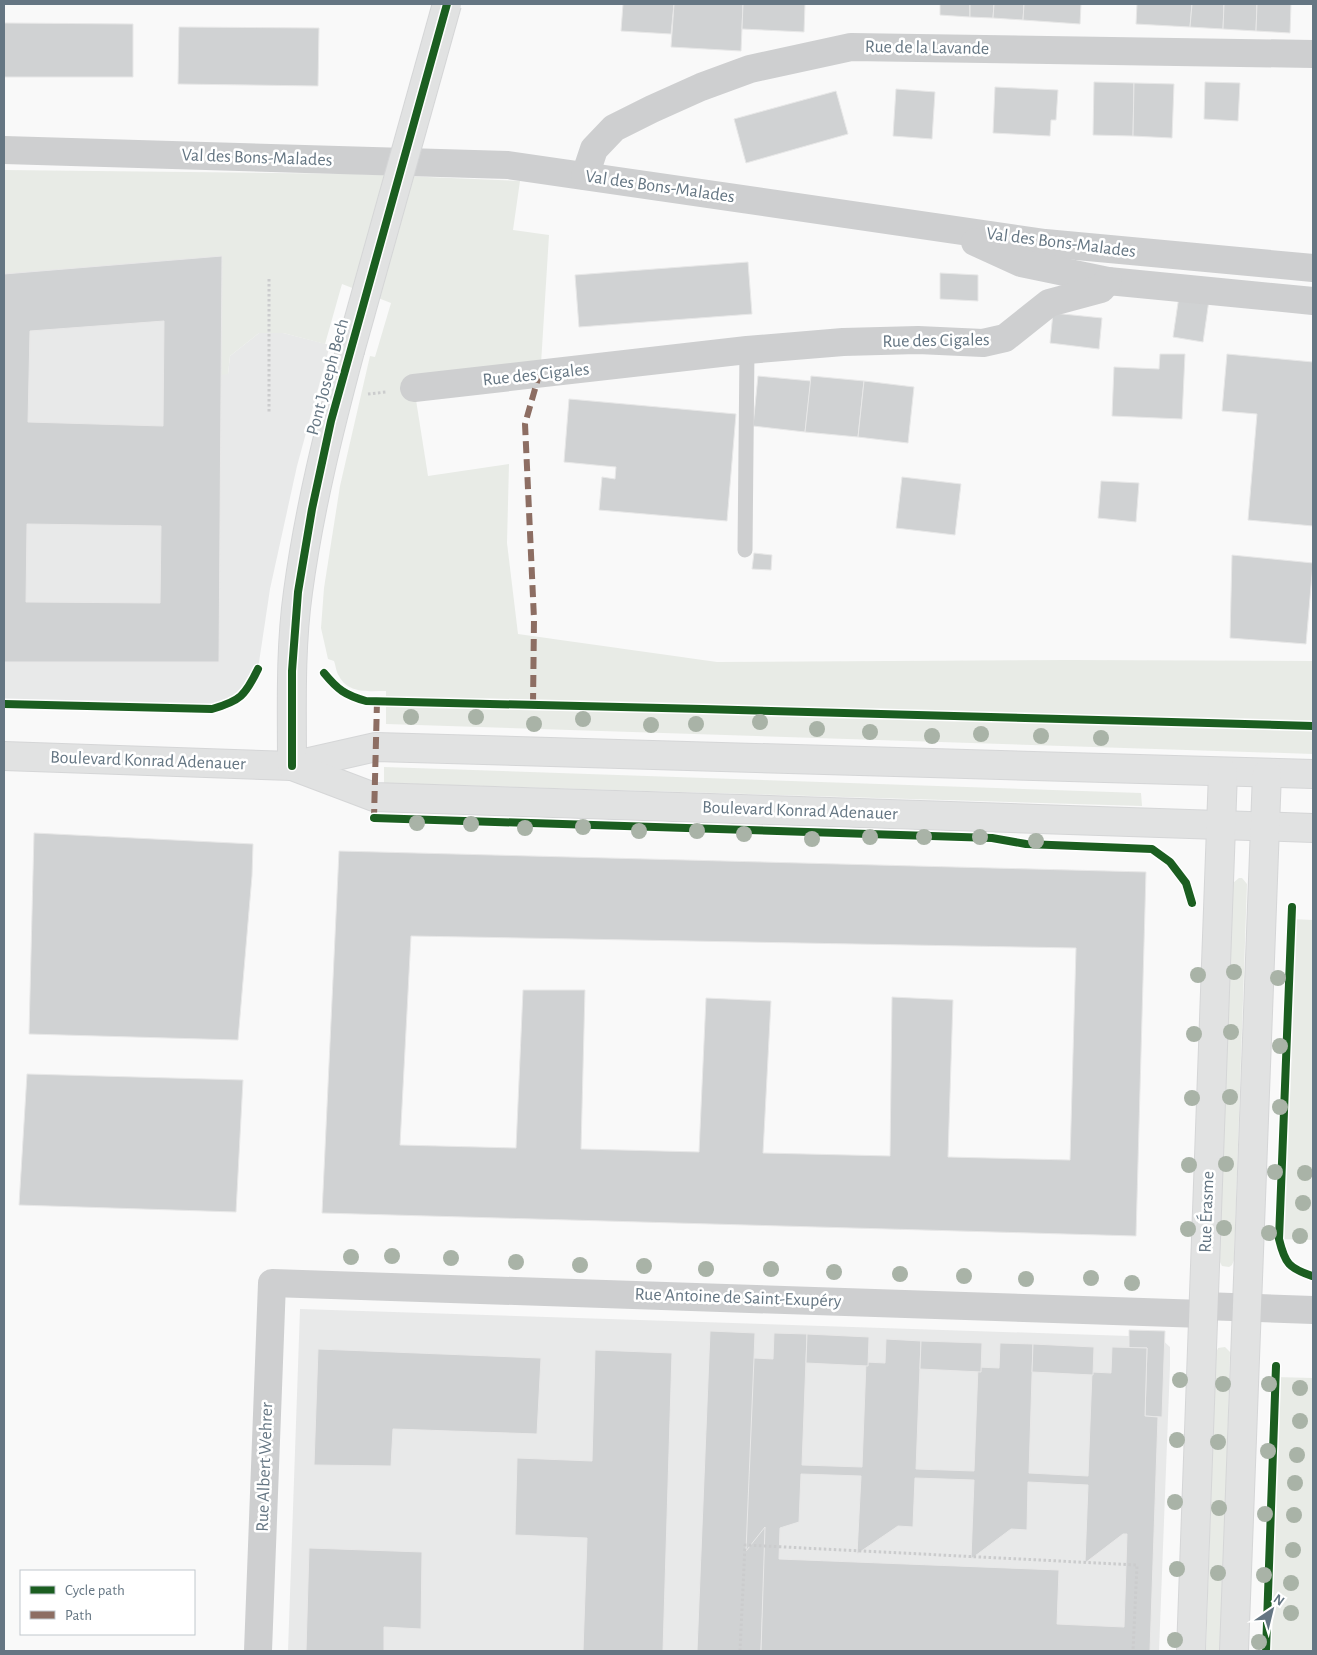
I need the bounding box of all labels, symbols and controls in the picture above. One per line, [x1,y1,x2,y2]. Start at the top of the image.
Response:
street label: Rue de la Lavande [865,38,989,58]
street label: Val des Bons-Malades [181,146,333,170]
street label: Val des Bons-Malades [584,168,736,206]
street label: Val des Bons-Malades [985,225,1137,261]
street label: Pont Joseph Bech [304,317,352,437]
street label: Rue des Cigales [882,331,990,351]
street label: Rue des Cigales [482,360,590,390]
street label: Boulevard Konrad Adenauer [50,749,246,773]
street label: Boulevard Konrad Adenauer [702,799,898,823]
street label: Rue Érasme [1194,1171,1217,1253]
street label: Rue Antoine de Saint-Exupéry [634,1285,842,1311]
street label: Rue Albert Wehrer [254,1402,276,1532]
legend [20,1570,195,1635]
text: Cycle path [65,1583,125,1598]
north arrow [1247,1585,1297,1635]
text: N [1271,1592,1287,1609]
text: Path [65,1608,92,1623]

